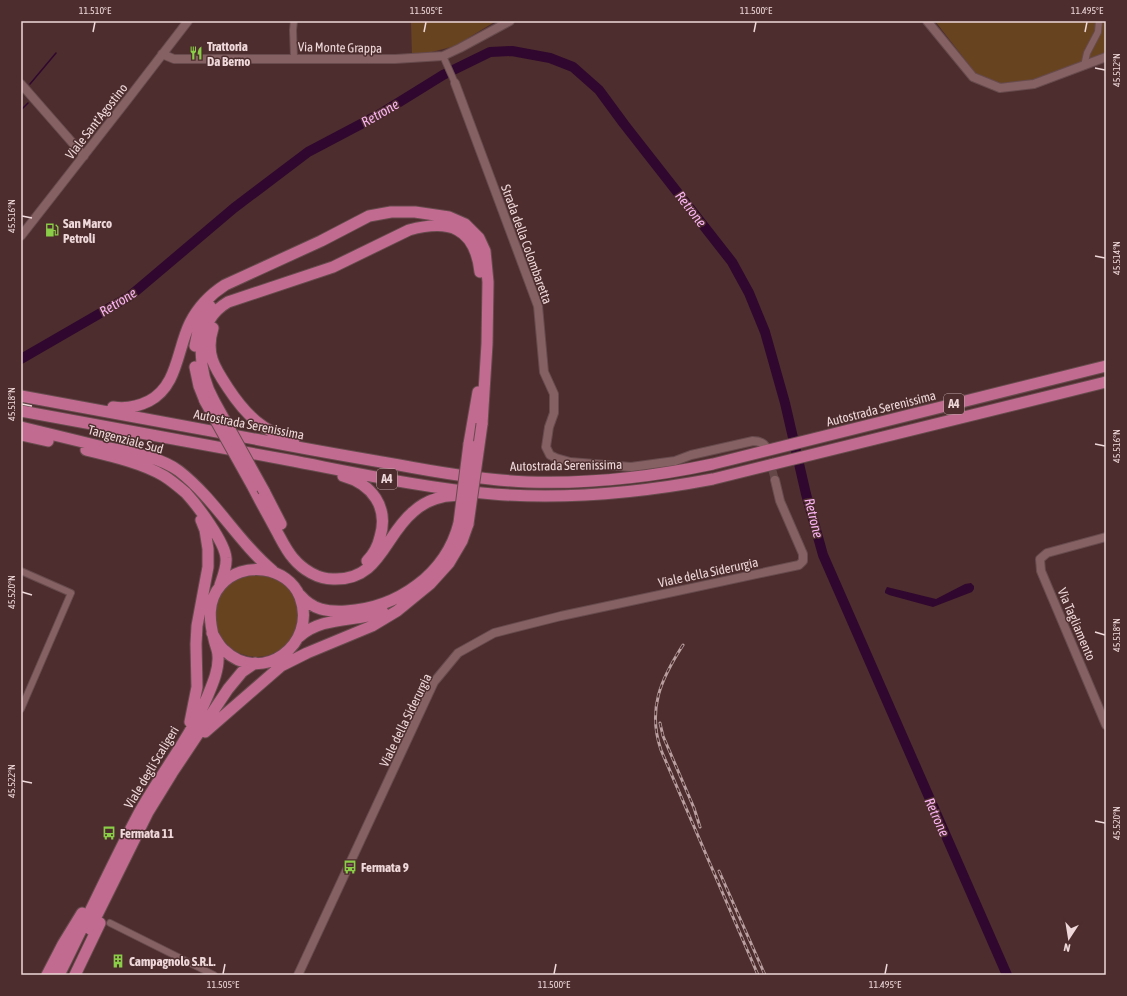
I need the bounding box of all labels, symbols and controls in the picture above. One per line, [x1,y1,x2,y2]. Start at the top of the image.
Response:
text: 11.510°E [79,5,112,16]
text: 11.505°E [410,5,443,16]
text: 11.500°E [740,5,773,16]
text: 11.495°E [1071,5,1104,16]
place label: Trattoria Da Berno [207,39,250,69]
street label: Via Monte Grappa [298,39,382,56]
restaurant icon: Trattoria Da Berno [188,45,204,61]
text: 45.512°N [1111,53,1122,87]
street label: Viale Sant'Agostino [62,81,131,162]
water label: Retrone [358,96,402,130]
street label: Strada della Colombaretta [498,182,555,306]
water label: Retrone [672,188,710,230]
text: 45.516°N [6,199,17,233]
place label: San Marco Petroli [63,216,112,246]
fuel station icon: San Marco Petroli [44,222,60,238]
text: 45.514°N [1111,241,1122,275]
water label: Retrone [96,284,140,320]
text: 45.518°N [6,387,17,421]
street label: Autostrada Serenissima [825,388,937,429]
road number: A4 [944,394,964,414]
street label: Autostrada Serenissima [192,406,305,443]
street label: Tangenziale Sud [87,422,165,457]
text: 45.516°N [1111,429,1122,463]
street label: Autostrada Serenissima [510,457,622,474]
road number: A4 [377,469,397,489]
water label: Retrone [801,496,827,540]
street label: Viale della Siderurgia [657,555,759,590]
text: 45.520°N [6,575,17,609]
street label: Via Tagliamento [1055,586,1099,663]
text: 45.518°N [1111,618,1122,652]
street label: Viale della Siderurgia [376,671,435,769]
street label: Viale degli Scaligeri [121,723,182,811]
text: 45.522°N [6,764,17,798]
water label: Retrone [921,795,953,839]
text: 45.520°N [1111,806,1122,840]
bus stop icon: Fermata 11 [101,825,117,841]
place label: Fermata 11 [120,826,174,841]
bus stop icon: Fermata 9 [342,859,358,875]
place label: Fermata 9 [361,860,409,875]
north arrow [1049,918,1089,958]
text: N [1062,941,1071,954]
building icon: Campagnolo S.R.L. [110,953,126,969]
place label: Campagnolo S.R.L. [129,954,216,969]
text: 11.505°E [207,979,240,990]
text: 11.500°E [538,979,571,990]
text: 11.495°E [869,979,902,990]

